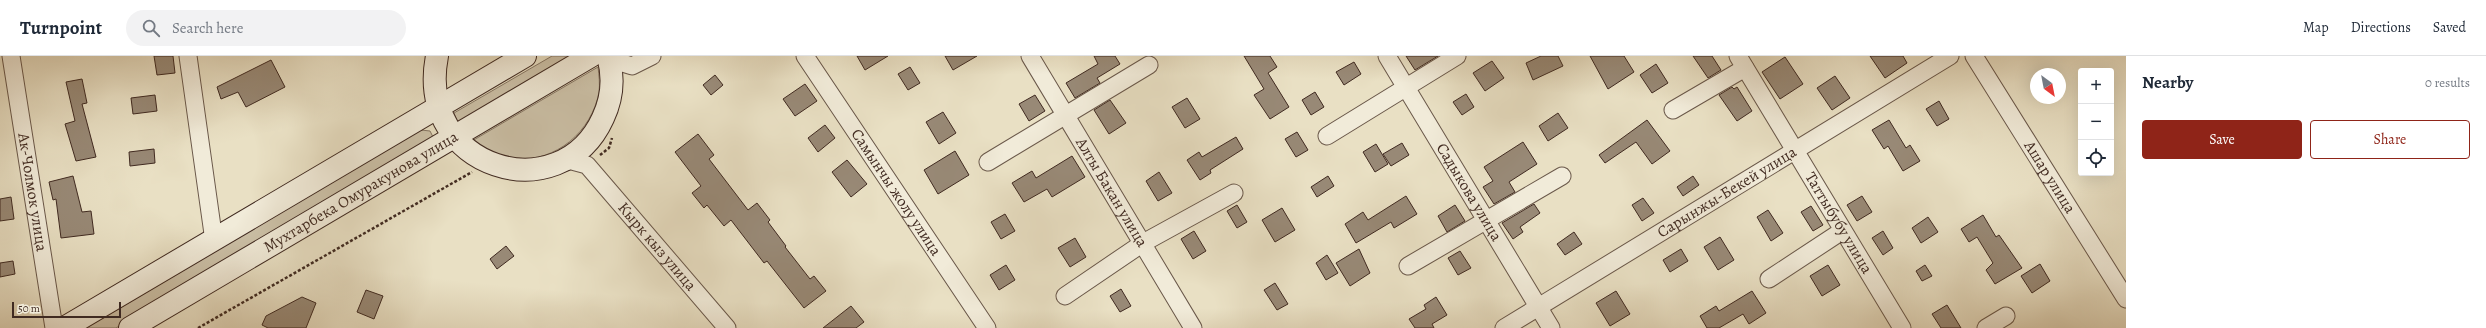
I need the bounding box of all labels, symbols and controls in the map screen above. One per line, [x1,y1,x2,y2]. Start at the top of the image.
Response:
search box [126,10,406,46]
text: Turnpoint [20,15,102,41]
icon: search [140,17,162,39]
text: Search here [172,18,243,38]
text: Map [2303,18,2329,37]
text: Directions [2351,18,2411,37]
text: Saved [2433,18,2466,37]
north arrow [2030,68,2066,104]
map controls [2078,68,2114,176]
button: + [2078,68,2114,104]
text: Nearby [2142,71,2193,94]
text: 0 results [2425,74,2470,91]
button: − [2078,104,2114,140]
button: Save [2142,120,2302,159]
button: Share [2310,120,2470,159]
street label: Самынчы жолу улица [846,124,947,261]
street label: Мухтарбека Омуракунова улица [259,126,463,258]
street label: Ак-Чолмок улица [12,131,53,254]
street label: Алты Бакан улица [1070,133,1153,252]
street label: Ашар улица [2018,136,2081,218]
street label: Садыкова улица [1431,139,1508,246]
button: locate [2078,140,2114,176]
street label: Сарынжы-Бекей улица [1653,141,1801,243]
street label: Таттыбубу улица [1800,168,1878,278]
street label: Кырк кыз улица [613,197,702,296]
scale bar [12,300,121,319]
text: 50 m [18,301,40,316]

